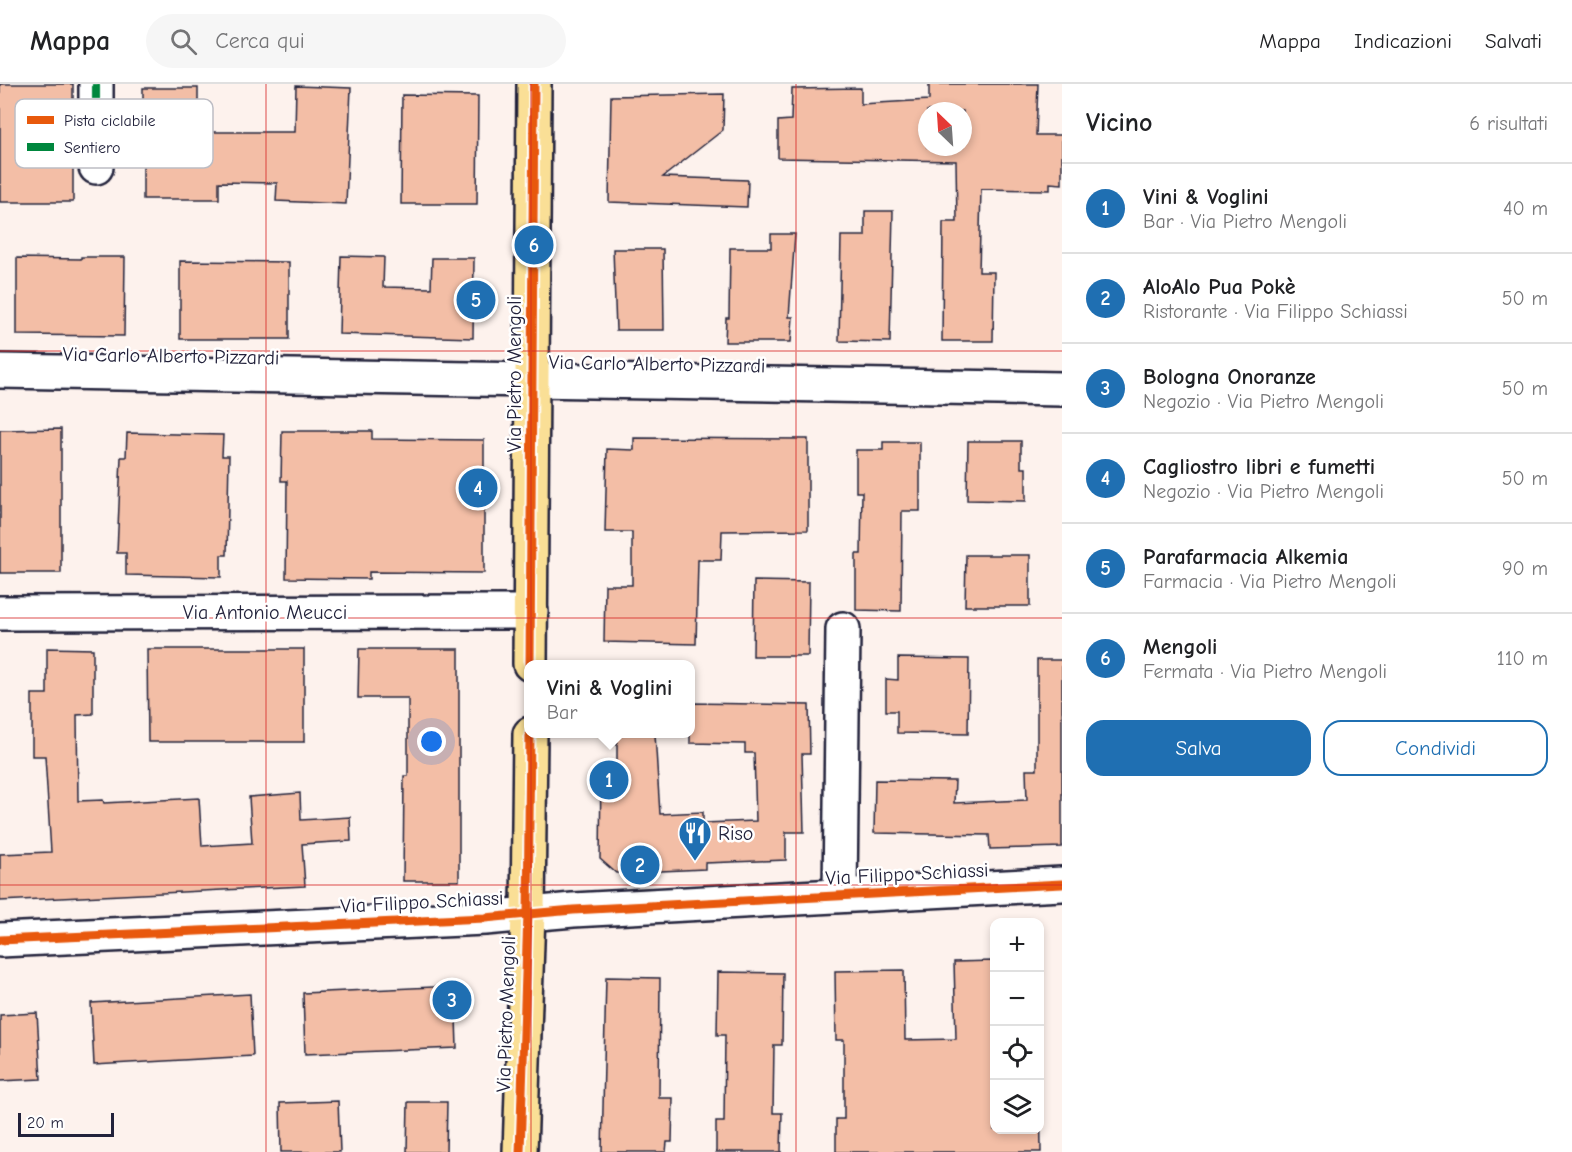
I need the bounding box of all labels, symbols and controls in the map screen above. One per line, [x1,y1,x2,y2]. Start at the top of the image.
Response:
search box [146,14,566,68]
text: Mappa [30,25,110,57]
icon: search [167,25,200,58]
text: Cerca qui [215,28,305,54]
text: Mappa [1259,29,1321,53]
text: Indicazioni [1354,29,1452,53]
text: Salvati [1485,29,1542,53]
legend [15,99,213,168]
north arrow [918,102,972,156]
text: Vicino [1086,108,1152,138]
text: Pista ciclabile [64,112,156,130]
text: 6 risultati [1469,112,1548,135]
text: Sentiero [64,139,120,157]
text: Vini & Voglini [1143,184,1269,210]
text: 1 [1102,197,1109,220]
text: 40 m [1503,197,1548,220]
text: Bar · Via Pietro Mengoli [1143,210,1347,233]
pin: 6 [514,222,554,268]
text: AloAlo Pua Pokè [1143,274,1296,300]
pin: 5 [456,278,496,322]
text: 2 [1101,287,1110,310]
text: 50 m [1502,287,1548,310]
street label: Via Pietro Mengoli [503,296,526,452]
text: Ristorante · Via Filippo Schiassi [1143,300,1408,323]
street label: Via Carlo Alberto Pizzardi [62,343,280,369]
street label: Via Carlo Alberto Pizzardi [548,351,766,377]
text: Bologna Onoranze [1143,364,1316,390]
text: 3 [1101,377,1110,400]
text: 50 m [1502,377,1548,400]
text: Negozio · Via Pietro Mengoli [1143,390,1384,413]
text: Cagliostro libri e fumetti [1143,454,1375,480]
pin: 4 [458,466,498,510]
text: 4 [1101,467,1110,490]
text: 50 m [1502,467,1548,490]
text: Negozio · Via Pietro Mengoli [1143,480,1384,503]
text: Parafarmacia Alkemia [1143,544,1348,570]
text: 5 [1100,557,1111,580]
text: 90 m [1502,557,1548,580]
text: Farmacia · Via Pietro Mengoli [1143,570,1396,593]
street label: Via Antonio Meucci [183,601,347,624]
text: Mengoli [1143,634,1217,660]
text: 6 [1100,647,1111,670]
text: 110 m [1497,647,1548,670]
popup [524,660,695,738]
text: Fermata · Via Pietro Mengoli [1143,660,1387,683]
text: Vini & Voglini [547,675,672,701]
text: Bar [547,701,577,724]
button: Salva [1086,720,1311,776]
button: Condividi [1323,720,1548,776]
your location [417,727,446,756]
pin: 1 [590,758,628,802]
restaurant icon: Riso [677,815,713,862]
place label: Riso [718,822,753,845]
pin: 2 [620,842,660,888]
street label: Via Filippo Schiassi [825,858,989,890]
street label: Via Filippo Schiassi [340,886,504,918]
map controls [990,918,1044,1134]
button: + [990,918,1044,972]
street label: Via Pietro Mengoli [492,935,520,1093]
button: − [990,972,1044,1026]
pin: 3 [432,978,472,1022]
button: locate [990,1026,1044,1080]
button: layers [990,1080,1044,1134]
scale bar [18,1110,114,1138]
text: 20 m [27,1114,64,1132]

